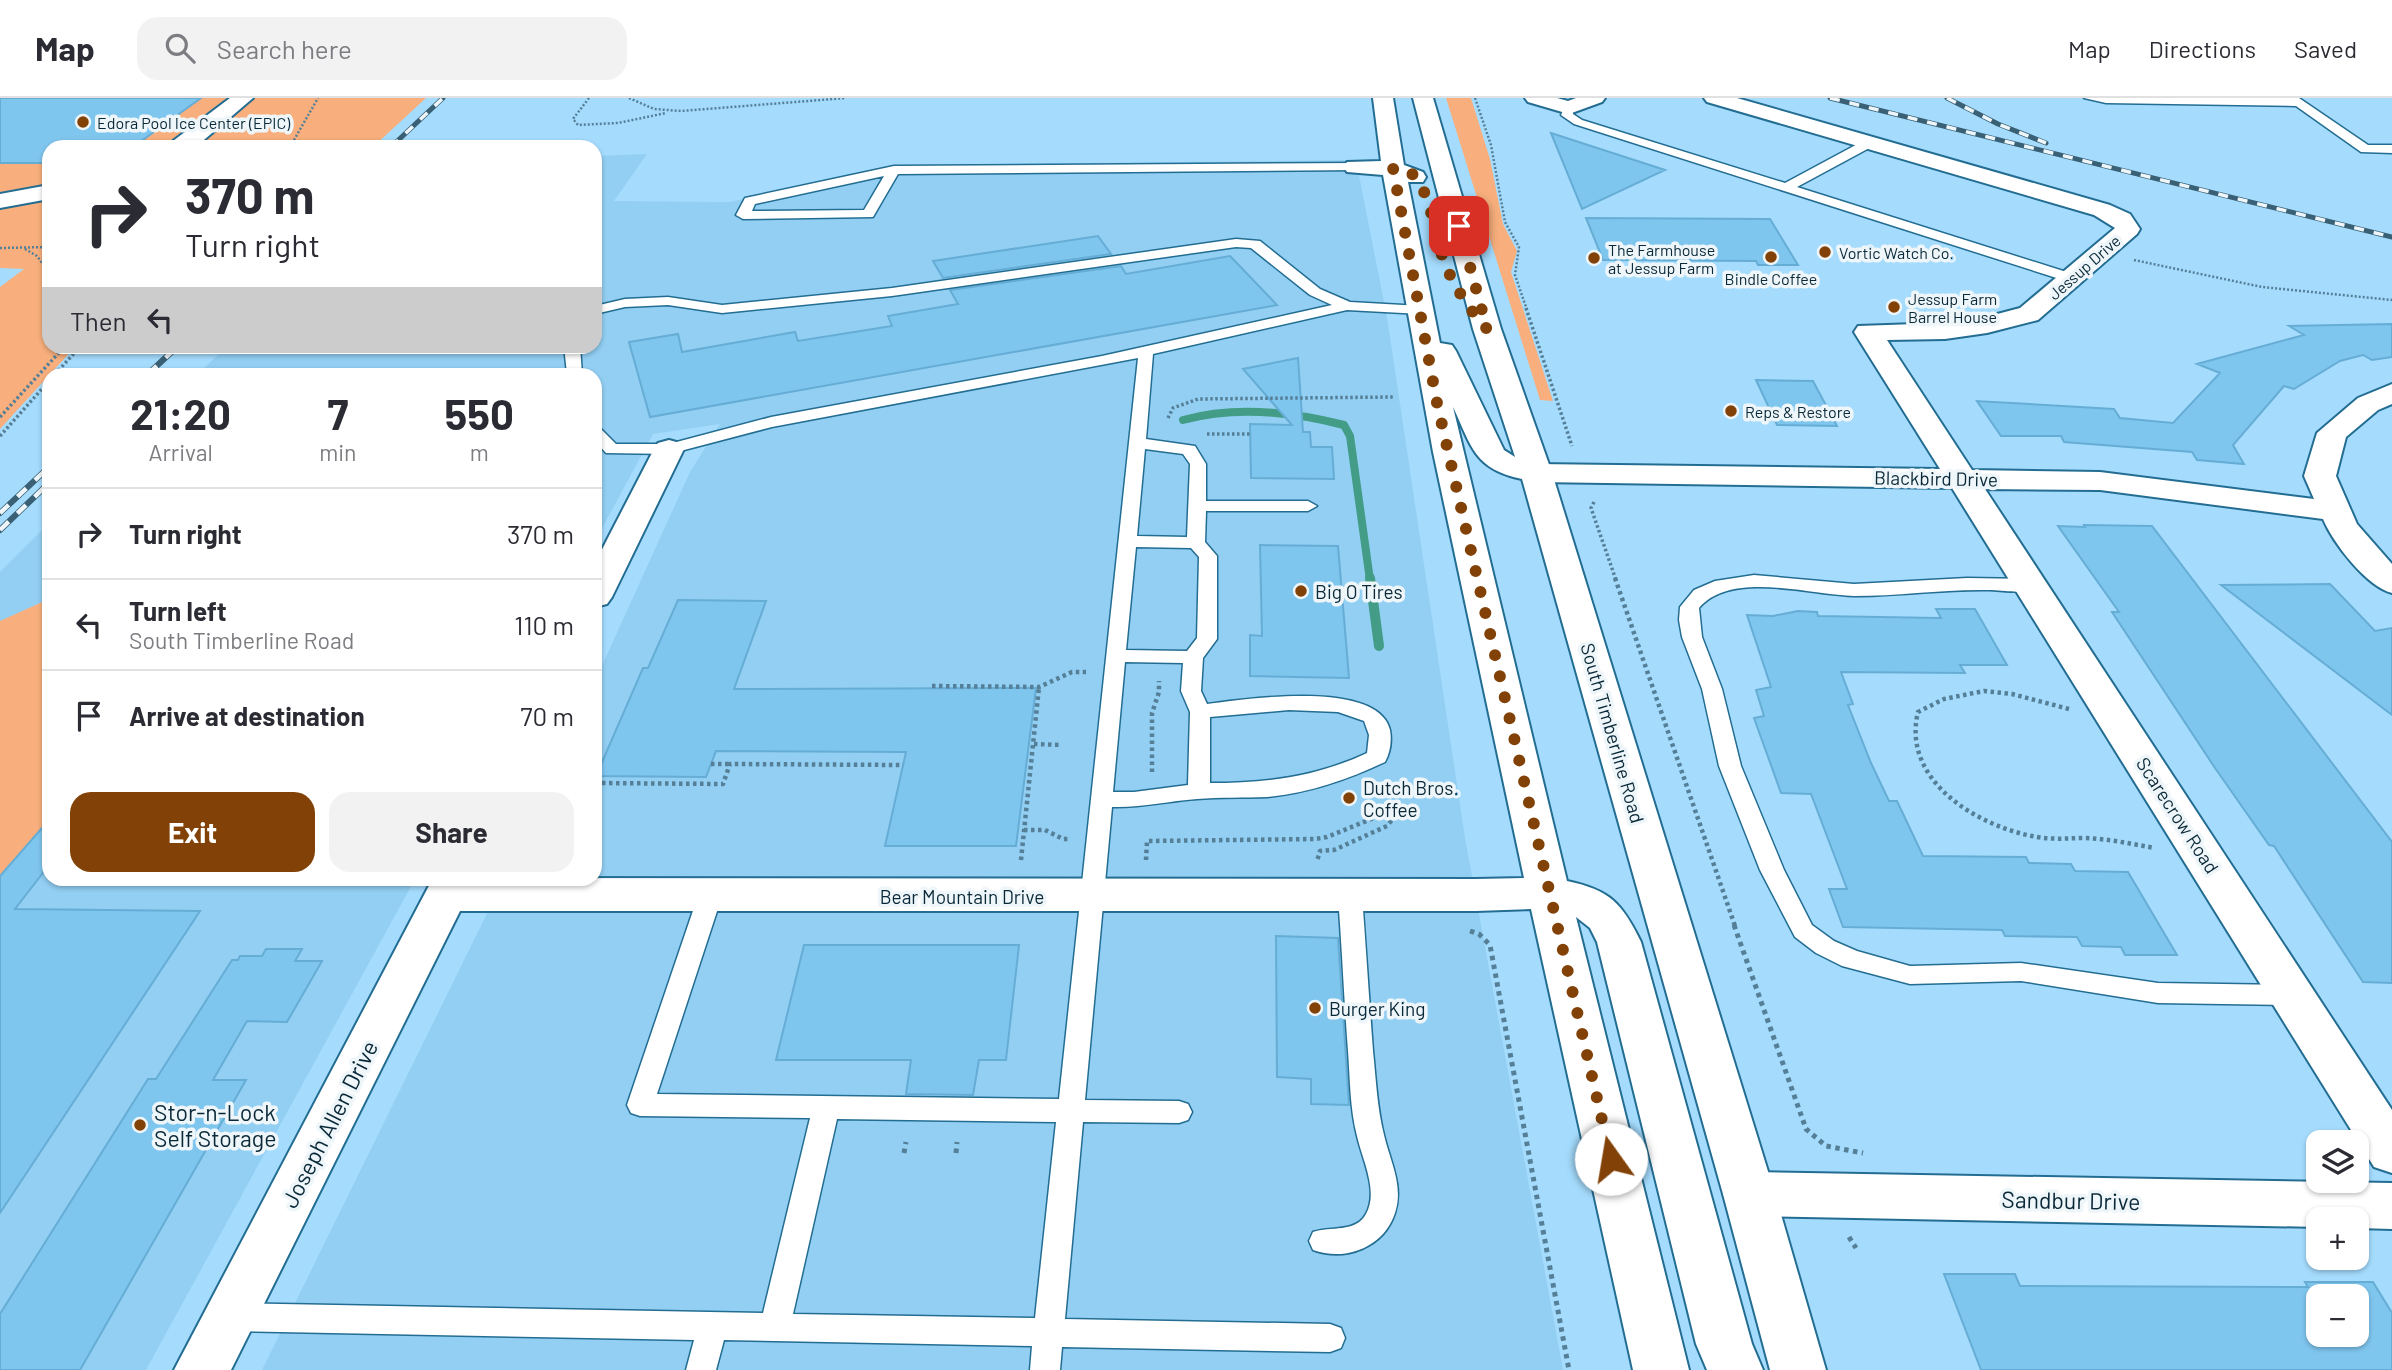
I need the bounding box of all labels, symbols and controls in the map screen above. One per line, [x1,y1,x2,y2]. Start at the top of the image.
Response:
search box [137,17,627,80]
text: Map [35,28,95,68]
icon: search [161,29,199,67]
text: Search here [217,33,352,64]
text: Map [2068,34,2111,63]
text: Directions [2149,34,2256,63]
text: Saved [2294,34,2357,63]
place label: Edora Pool Ice Center (EPIC) [97,113,291,132]
marker: Edora Pool Ice Center (EPIC) [75,114,91,130]
text: 370 m [185,165,314,224]
icon: right [70,168,161,259]
pin [1429,196,1489,256]
icon: arrive [1440,207,1478,245]
text: Turn right [185,225,320,263]
street label: Jessup Drive [2044,231,2124,303]
place label: The Farmhouse at Jessup Farm [1608,240,1715,277]
place label: Vortic Watch Co. [1839,243,1954,262]
marker: Vortic Watch Co. [1817,244,1833,260]
marker: Bindle Coffee [1763,249,1779,265]
marker: The Farmhouse at Jessup Farm [1586,250,1602,266]
place label: Bindle Coffee [1725,269,1817,288]
place label: Jessup Farm Barrel House [1908,289,1997,326]
marker: Jessup Farm Barrel House [1886,299,1902,315]
icon: left [141,301,179,339]
text: Then [70,305,127,336]
text: 21:20 [130,388,231,438]
text: 7 [327,388,348,438]
text: 550 [445,388,514,438]
place label: Reps & Restore [1745,402,1851,421]
marker: Reps & Restore [1723,403,1739,419]
text: Arrival [148,438,213,466]
text: min [319,438,356,466]
text: m [470,438,489,466]
street label: Blackbird Drive [1874,465,1998,491]
icon: right [70,515,108,553]
text: Turn right [129,518,242,549]
text: 370 m [507,518,574,549]
place label: Big O Tires [1315,580,1403,603]
marker: Big O Tires [1293,583,1309,599]
text: Turn left [129,595,227,626]
icon: left [70,606,108,644]
text: 110 m [514,609,574,640]
text: South Timberline Road [129,626,354,654]
street label: South Timberline Road [1576,640,1650,826]
icon: arrive [70,697,108,735]
text: Arrive at destination [129,700,365,731]
text: 70 m [520,700,574,731]
street label: Scarecrow Road [2132,753,2224,877]
place label: Dutch Bros. Coffee [1363,776,1459,821]
marker: Dutch Bros. Coffee [1341,790,1357,806]
button: Exit [70,792,315,872]
button: Share [329,792,574,872]
street label: Bear Mountain Drive [880,885,1044,908]
place label: Burger King [1329,997,1425,1020]
marker: Burger King [1307,1000,1323,1016]
street label: Joseph Allen Drive [275,1036,383,1212]
place label: Stor-n-Lock Self Storage [154,1098,276,1152]
marker: Stor-n-Lock Self Storage [132,1117,148,1133]
position arrow [1574,1122,1648,1196]
map controls [2306,1130,2369,1347]
button: layers [2306,1130,2369,1193]
street label: Sandbur Drive [2001,1185,2141,1215]
button: + [2306,1207,2369,1270]
button: − [2306,1284,2369,1347]

